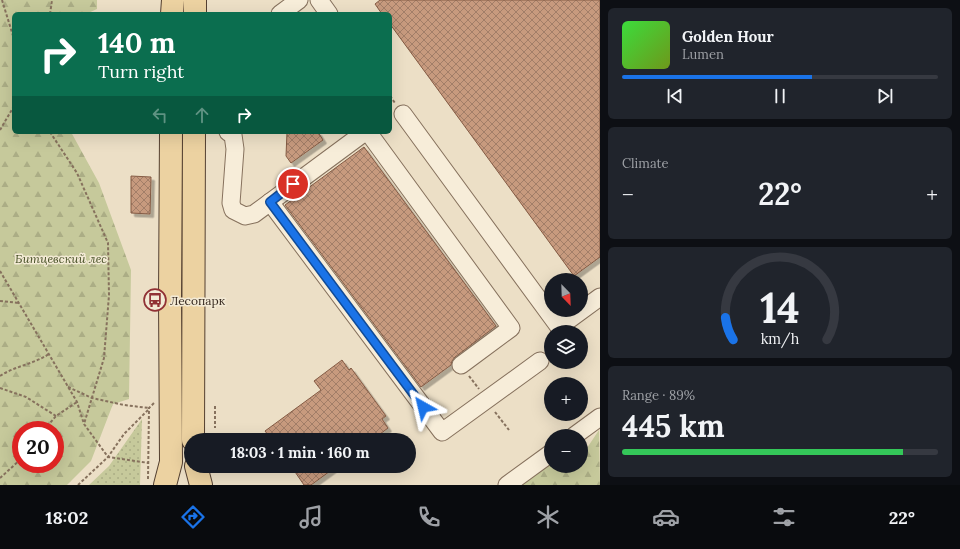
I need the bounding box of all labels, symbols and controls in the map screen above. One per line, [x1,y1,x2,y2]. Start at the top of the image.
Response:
text: 140 m [98,25,176,61]
text: Golden Hour [682,27,774,46]
icon: right [32,28,84,80]
text: Lumen [682,46,724,63]
text: Turn right [98,60,184,83]
icon: previous [664,85,686,107]
icon: pause [769,85,791,107]
icon: next [874,85,896,107]
icon: left [149,104,171,126]
icon: ahead [191,104,213,126]
icon: right [233,104,255,126]
text: Climate [622,155,669,172]
pin [276,167,310,201]
icon: arrive [282,173,304,195]
text: 22° [758,175,802,213]
text: − [622,180,634,208]
text: + [926,180,938,208]
park label: Битцевский лес [15,251,107,266]
north arrow [544,273,588,317]
map controls [544,273,588,473]
text: 14 [760,281,800,334]
bus stop icon: Лесопарк [142,287,168,313]
place label: Лесопарк [170,293,226,308]
button: layers [544,325,588,369]
text: km/h [761,330,800,349]
button: + [544,377,588,421]
position arrow [402,386,444,428]
text: Range · 89% [622,387,695,404]
text: 445 km [622,407,725,445]
speed limit sign: 20 [12,421,64,473]
button: − [544,429,588,473]
text: 18:03 · 1 min · 160 m [230,443,370,462]
icon: directions [179,503,207,531]
icon: music [297,503,325,531]
icon: phone [415,503,443,531]
icon: climate [534,503,562,531]
icon: car [652,503,680,531]
icon: filters [770,503,798,531]
text: 18:02 [45,506,88,529]
text: 22° [889,506,915,529]

